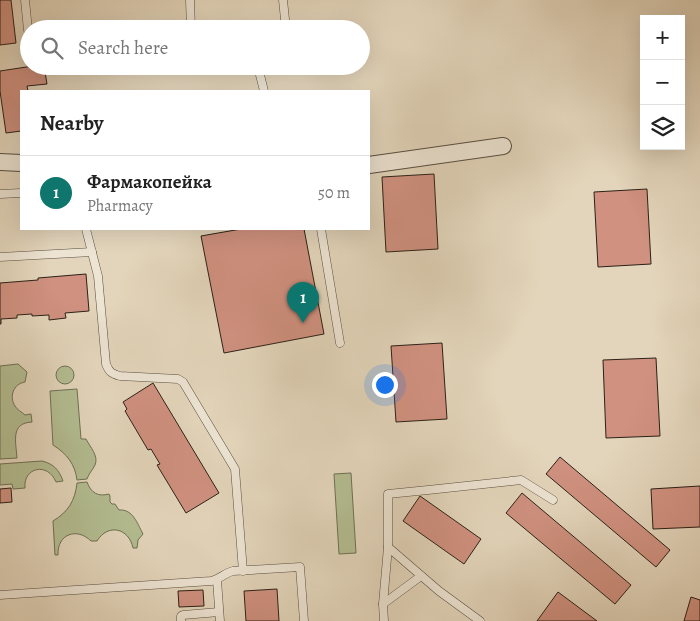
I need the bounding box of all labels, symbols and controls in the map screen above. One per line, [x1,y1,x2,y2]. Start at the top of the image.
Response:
map controls [640,15,685,150]
button: + [640,15,685,60]
search box [20,20,370,75]
icon: search [38,34,66,62]
text: Search here [78,35,168,61]
button: − [640,60,685,105]
button: layers [640,105,685,150]
text: Nearby [40,109,103,137]
text: Фармакопейка [87,169,212,195]
text: 1 [53,182,59,204]
text: 50 m [318,182,350,204]
text: Pharmacy [87,195,153,217]
pin: 1 [287,282,319,323]
your location [372,372,398,398]

